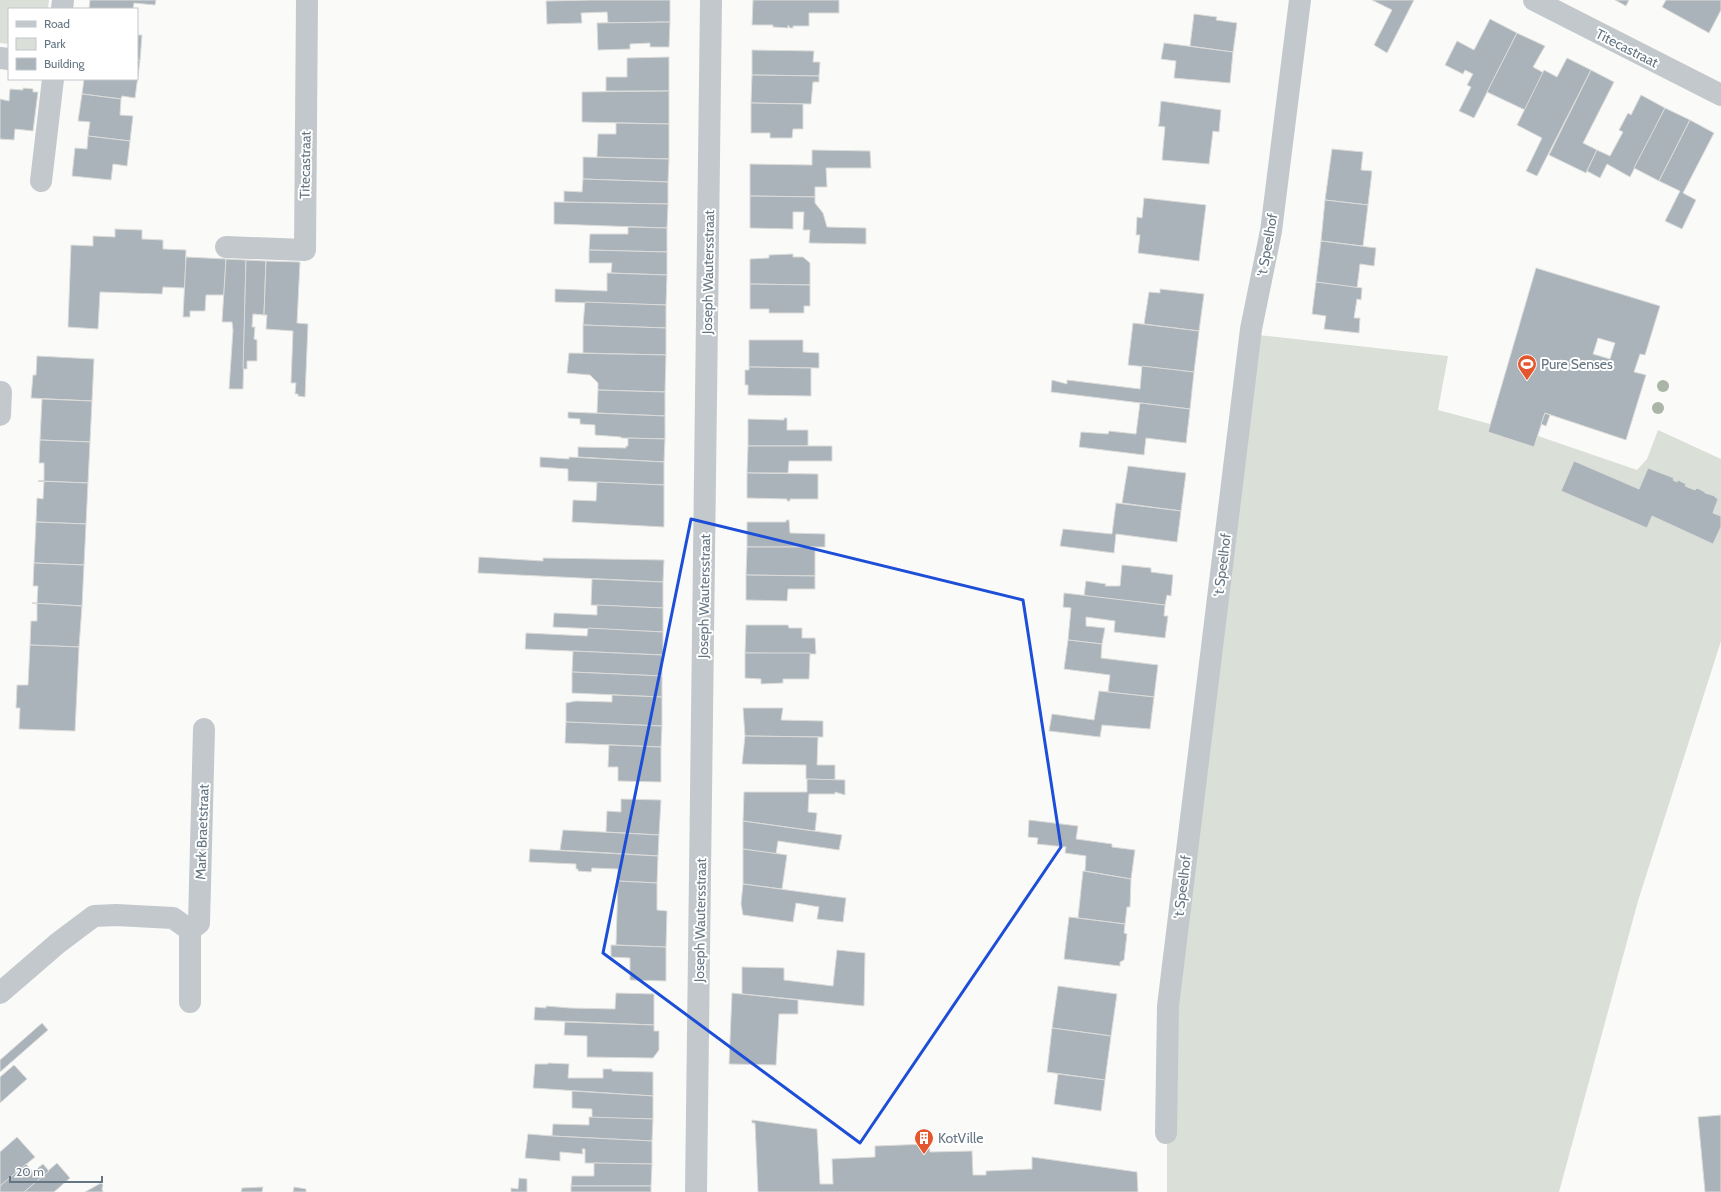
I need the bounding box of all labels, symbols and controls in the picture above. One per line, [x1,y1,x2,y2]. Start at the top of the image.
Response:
legend [8,8,138,80]
text: Road [44,16,70,31]
street label: Titecastraat [1593,25,1662,72]
text: Park [44,36,66,51]
text: Building [44,56,86,71]
street label: Titecastraat [295,131,315,199]
street label: Joseph Wautersstraat [698,209,718,335]
street label: 't Speelhof [1253,212,1281,278]
sports icon: Pure Senses [1516,353,1538,381]
place label: Pure Senses [1541,355,1613,373]
street label: 't Speelhof [1209,532,1235,598]
street label: Joseph Wautersstraat [694,533,714,659]
street label: Mark Braetstraat [191,783,213,880]
street label: 't Speelhof [1169,854,1195,920]
street label: Joseph Wautersstraat [690,857,710,983]
building icon: KotVille [913,1127,935,1155]
place label: KotVille [938,1129,983,1147]
scale bar [10,1158,102,1184]
text: 20 m [16,1164,44,1179]

